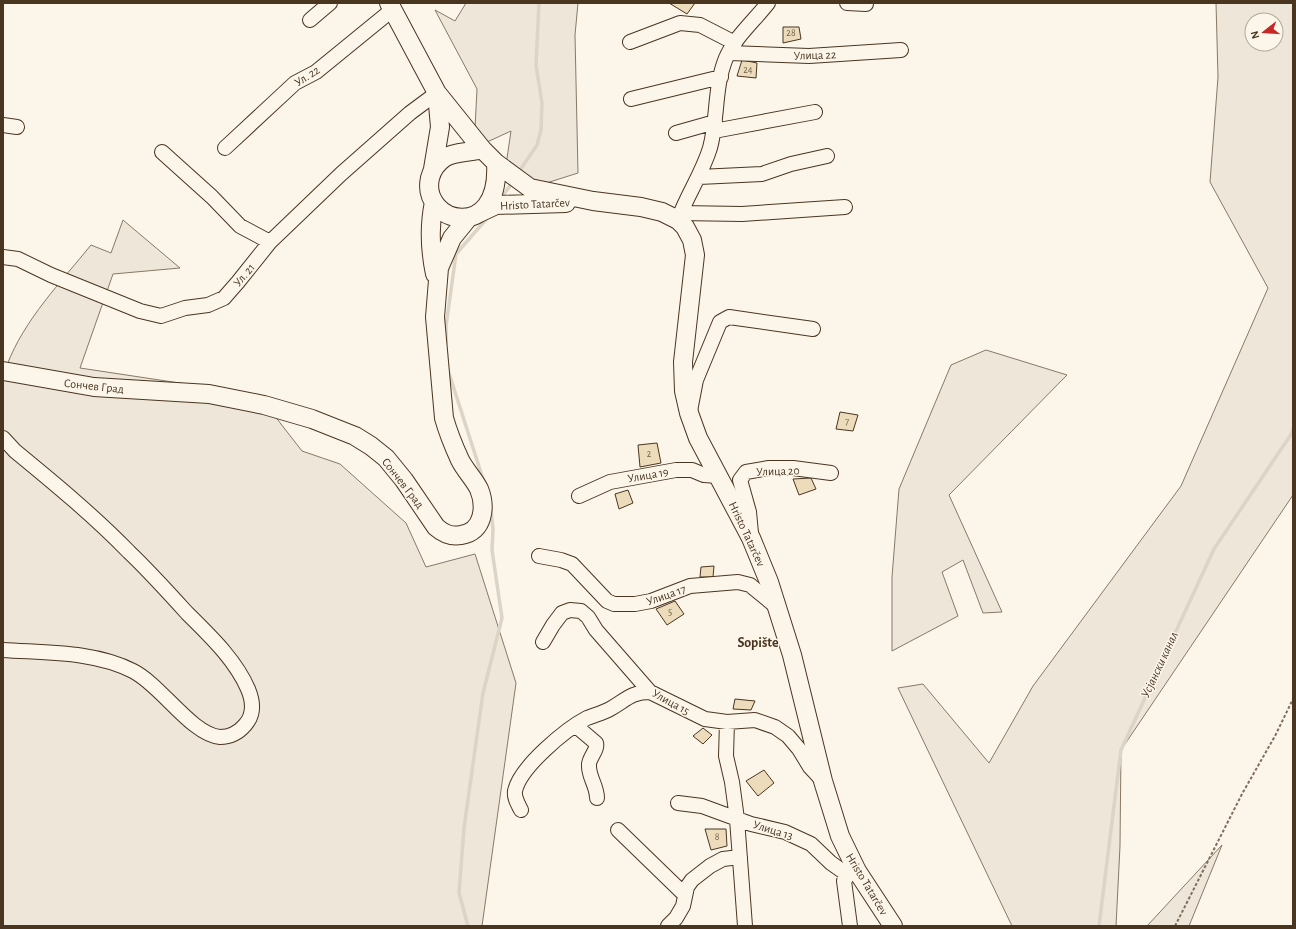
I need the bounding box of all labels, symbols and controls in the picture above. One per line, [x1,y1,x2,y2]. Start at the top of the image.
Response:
north arrow [1244,12,1284,52]
house number: 28 [786,28,796,38]
text: N [1249,30,1261,40]
street label: Улица 22 [793,48,837,62]
street label: Ул. 22 [292,63,322,88]
house number: 24 [743,65,753,75]
street label: Hristo Tatarčev [500,196,570,212]
street label: Ул. 21 [231,261,257,289]
street label: Сончев Град [63,377,125,395]
house number: 7 [845,417,849,427]
house number: 2 [647,449,652,459]
street label: Сончев Град [380,456,426,510]
street label: Улица 20 [756,464,800,478]
street label: Улица 19 [626,465,670,485]
street label: Hristo Tatarčev [727,500,767,568]
street label: Улица 17 [645,583,687,607]
house number: 5 [668,607,672,617]
water label: Усјански канал [1139,630,1181,700]
district label: Sopište [737,636,779,650]
street label: Улица 15 [650,687,692,717]
street label: Улица 13 [752,818,794,842]
house number: 8 [715,832,720,842]
street label: Hristo Tatarčev [844,851,890,917]

